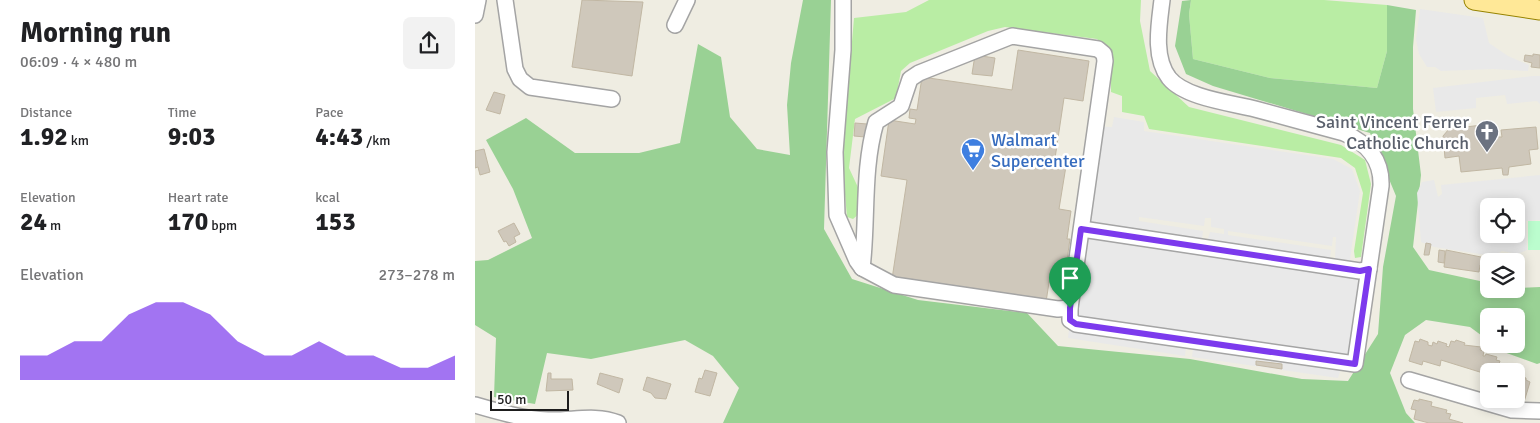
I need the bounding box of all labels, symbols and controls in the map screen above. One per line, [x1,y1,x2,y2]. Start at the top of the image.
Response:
text: Morning run [20,16,171,50]
button: share [403,17,455,69]
text: 06:09 · 4 × 480 m [20,52,137,72]
text: Distance [20,104,72,121]
text: Time [168,104,197,121]
text: Pace [315,104,344,121]
place label: Saint Vincent Ferrer Catholic Church [1316,111,1469,154]
church icon: Saint Vincent Ferrer Catholic Church [1474,119,1500,153]
text: 1.92 [20,121,68,152]
text: 9:03 [168,121,216,152]
text: 4:43 [315,121,363,152]
place label: Walmart Supercenter [991,129,1085,172]
text: km [68,132,89,149]
text: /km [363,132,390,149]
supermarket icon: Walmart Supercenter [960,137,986,171]
text: Elevation [20,189,76,206]
text: Heart rate [168,189,228,206]
text: kcal [315,189,340,206]
map controls [1480,198,1525,408]
button: locate [1480,198,1525,243]
text: 24 [20,206,47,237]
text: 170 [168,206,208,237]
text: 153 [315,206,356,237]
text: m [47,217,61,234]
text: bpm [208,217,237,234]
button: layers [1480,253,1525,298]
pin [1049,257,1091,308]
icon: arrive [1056,264,1084,292]
text: Elevation [20,265,84,285]
text: 273–278 m [378,265,455,285]
button: + [1480,308,1525,353]
button: − [1480,363,1525,408]
scale bar [490,388,569,411]
text: 50 m [497,391,526,408]

